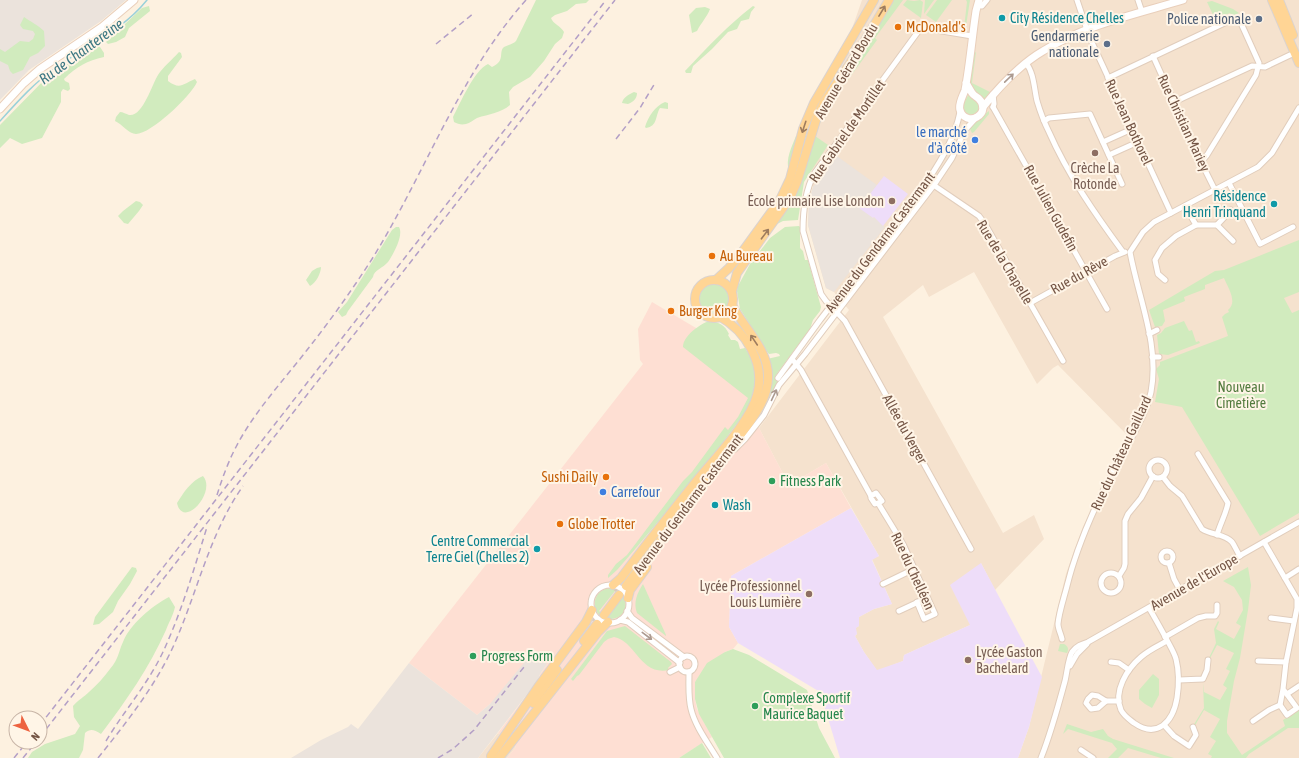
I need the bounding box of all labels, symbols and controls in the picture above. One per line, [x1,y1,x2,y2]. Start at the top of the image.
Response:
one-way arrow [879,5,887,17]
place label: City Résidence Chelles [1010,10,1124,26]
place label: Police nationale [1167,11,1251,27]
marker: City Résidence Chelles [997,13,1007,23]
marker: Police nationale [1254,14,1264,24]
water label: Ru de Chantereine [35,15,127,87]
place label: McDonald's [906,19,966,35]
street label: Avenue Gérard Bordu [811,20,881,122]
marker: McDonald's [893,22,903,32]
place label: Gendarmerie nationale [1031,28,1099,60]
marker: Gendarmerie nationale [1102,39,1112,49]
street label: Rue Christian Mariey [1155,72,1214,174]
one-way arrow [1004,73,1014,83]
street label: Rue Gabriel de Mortillet [806,77,888,185]
street label: Rue Jean Bothorel [1102,77,1156,168]
one-way arrow [800,121,807,134]
place label: le marché d'à côté [916,124,967,156]
marker: le marché d'à côté [970,135,980,145]
marker: Crèche La Rotonde [1090,148,1100,158]
place label: Crèche La Rotonde [1071,160,1119,192]
street label: Rue Julien Gudefin [1021,162,1081,254]
street label: Avenue du Gendarme Castermant [822,169,938,315]
place label: Résidence Henri Trinquand [1183,188,1266,220]
place label: École primaire Lise London [748,193,884,209]
marker: École primaire Lise London [887,196,897,206]
marker: Résidence Henri Trinquand [1269,199,1279,209]
street label: Rue de la Chapelle [974,217,1036,307]
one-way arrow [760,228,769,239]
place label: Au Bureau [720,248,773,264]
marker: Au Bureau [707,251,717,261]
street label: Rue du Rêve [1048,253,1110,297]
place label: Burger King [679,303,737,319]
marker: Burger King [666,306,676,316]
one-way arrow [750,335,758,346]
park label: Nouveau Cimetière [1216,379,1266,411]
one-way arrow [771,389,778,401]
street label: Allée du Verger [879,392,931,467]
street label: Rue du Château Gaillard [1087,393,1155,513]
street label: Avenue du Gendarme Castermant [630,431,746,577]
place label: Sushi Daily [542,469,598,485]
marker: Sushi Daily [601,472,611,482]
place label: Fitness Park [780,473,841,489]
marker: Fitness Park [767,476,777,486]
place label: Carrefour [611,484,661,500]
marker: Carrefour [598,487,608,497]
place label: Wash [723,497,751,513]
marker: Wash [710,500,720,510]
place label: Globe Trotter [568,516,636,532]
marker: Globe Trotter [555,519,565,529]
street label: Rue du Chelléen [888,530,938,612]
place label: Centre Commercial Terre Ciel (Chelles 2) [426,533,529,565]
marker: Centre Commercial Terre Ciel (Chelles 2) [532,544,542,554]
street label: Avenue de l'Europe [1148,551,1240,613]
place label: Lycée Professionnel Louis Lumière [700,578,801,610]
marker: Lycée Professionnel Louis Lumière [804,589,814,599]
one-way arrow [641,632,652,641]
place label: Lycée Gaston Bachelard [976,644,1043,676]
place label: Progress Form [481,648,553,664]
marker: Progress Form [468,651,478,661]
marker: Lycée Gaston Bachelard [963,655,973,665]
place label: Complexe Sportif Maurice Baquet [763,690,851,722]
marker: Complexe Sportif Maurice Baquet [750,701,760,711]
north arrow [8,710,48,750]
text: N [29,730,42,743]

